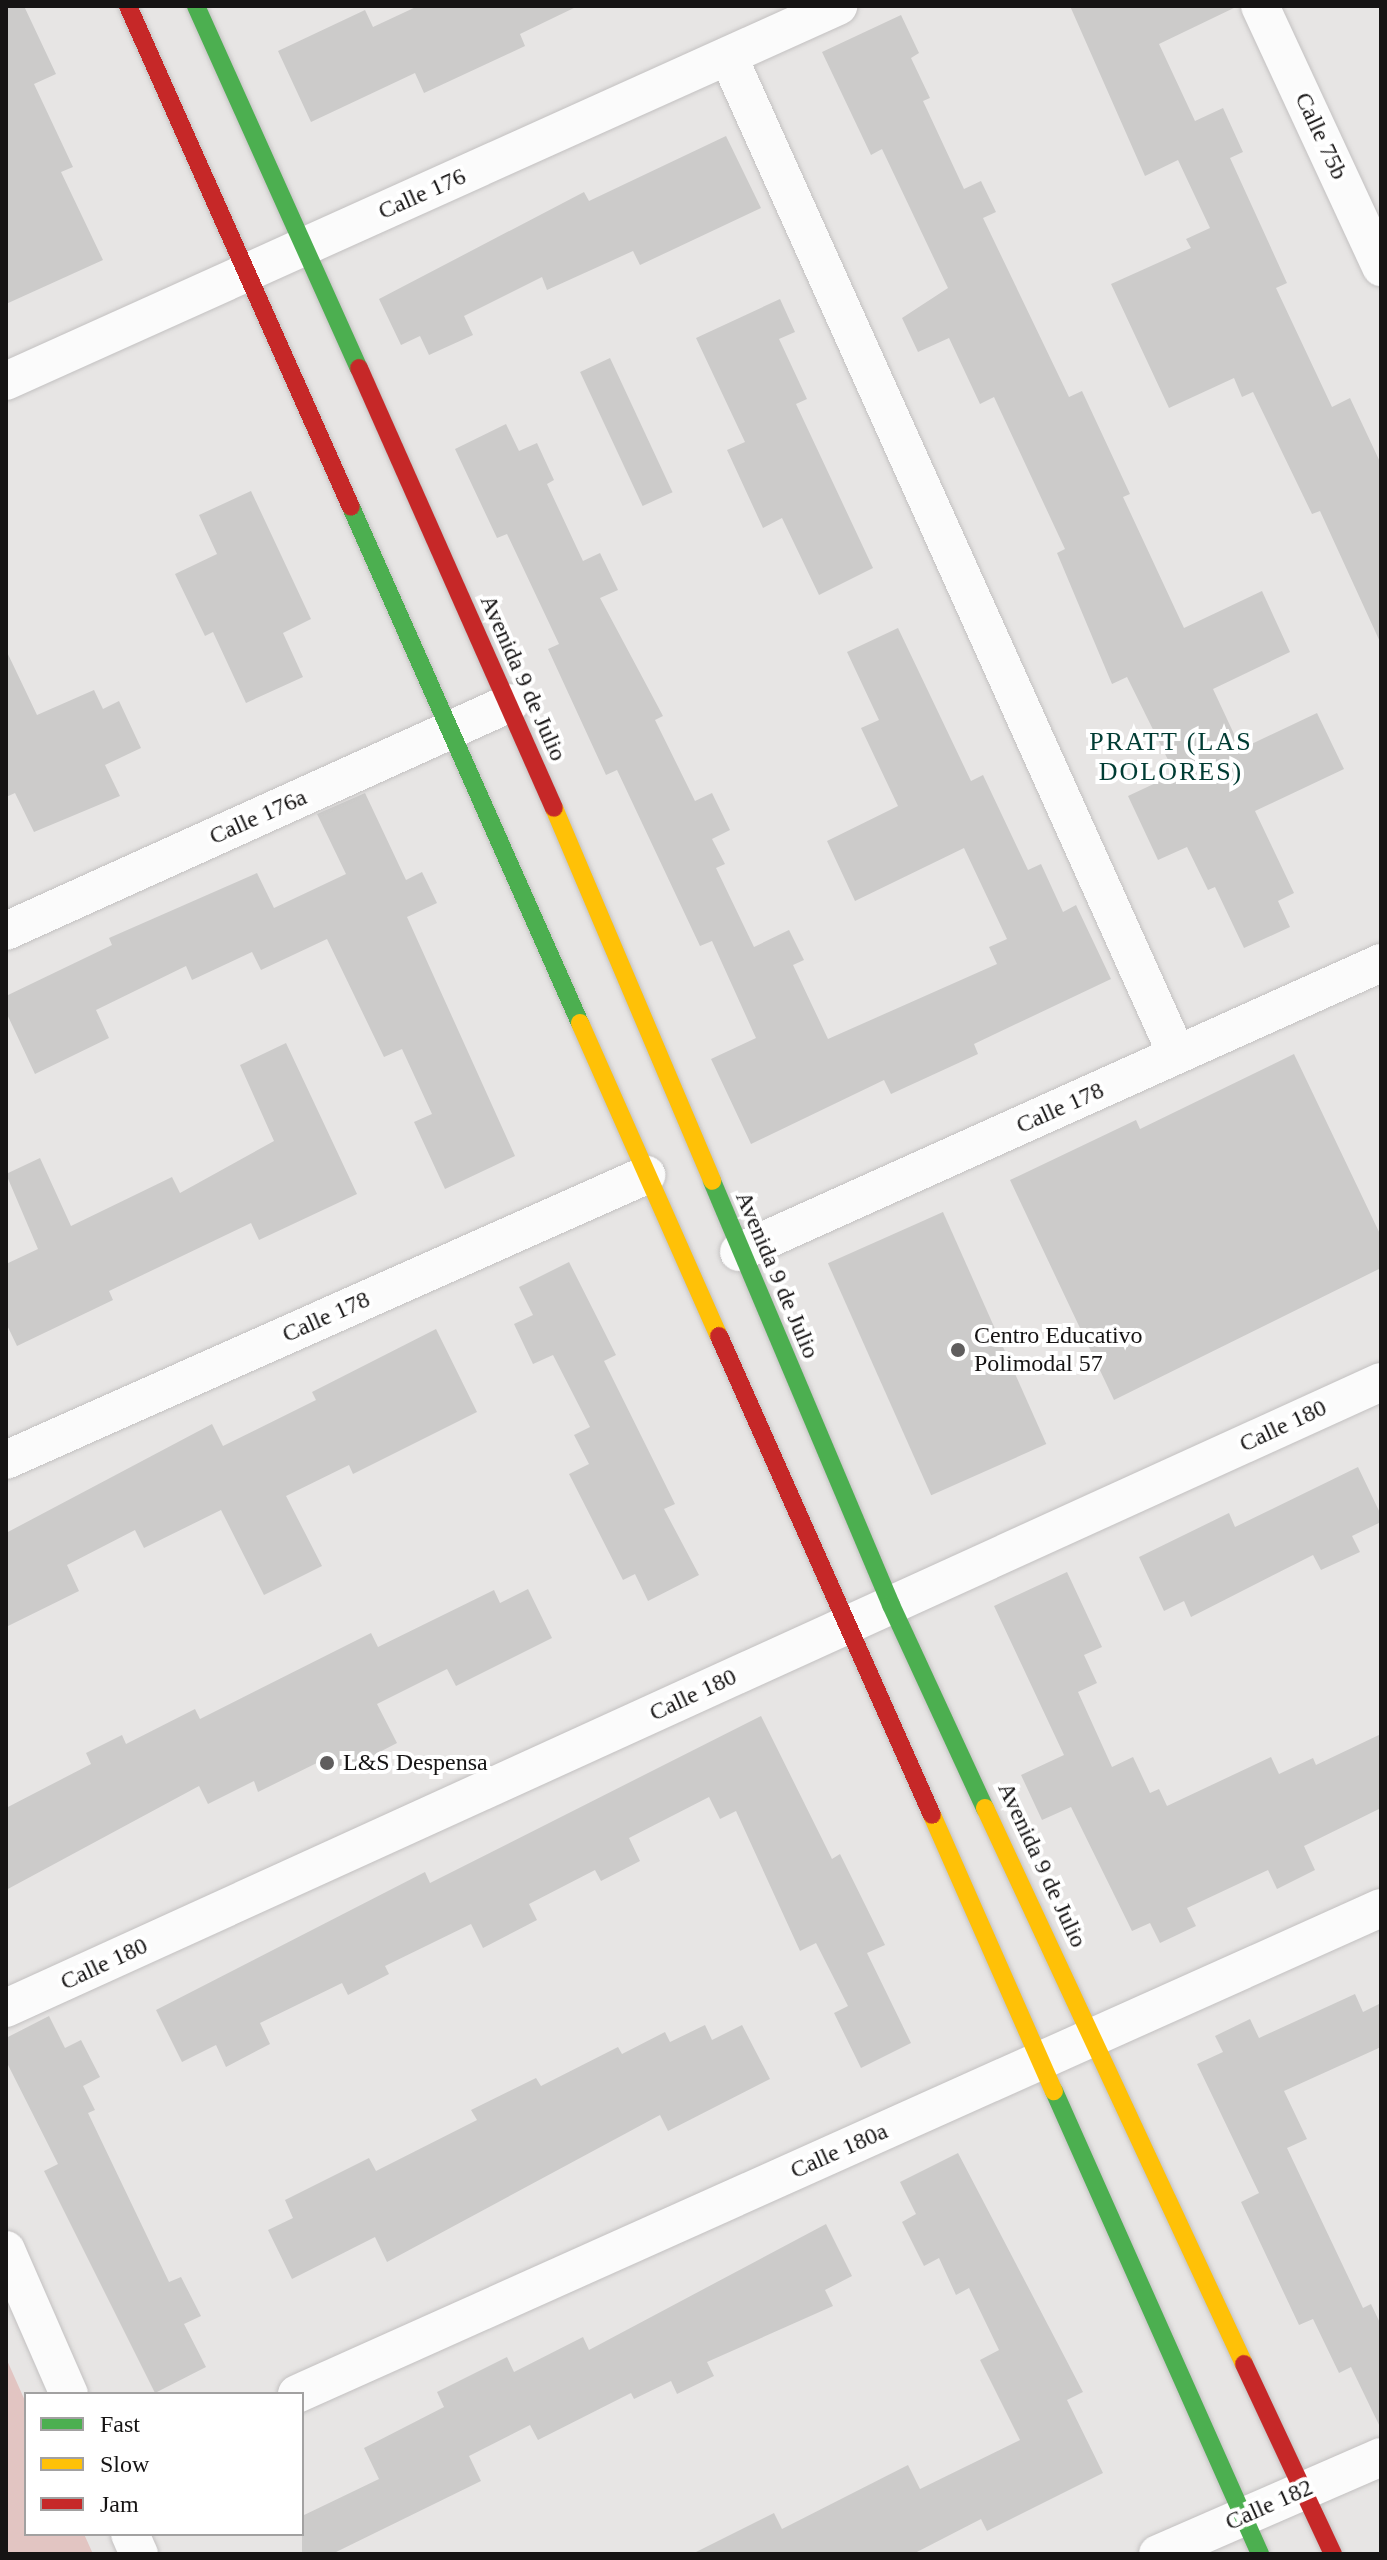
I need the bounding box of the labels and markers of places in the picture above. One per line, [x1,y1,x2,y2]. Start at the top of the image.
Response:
place label: Centro Educativo Polimodal 57 [974,1322,1143,1378]
marker: Centro Educativo Polimodal 57 [949,1341,967,1359]
place label: L&S Despensa [343,1749,488,1777]
marker: L&S Despensa [318,1754,336,1772]

